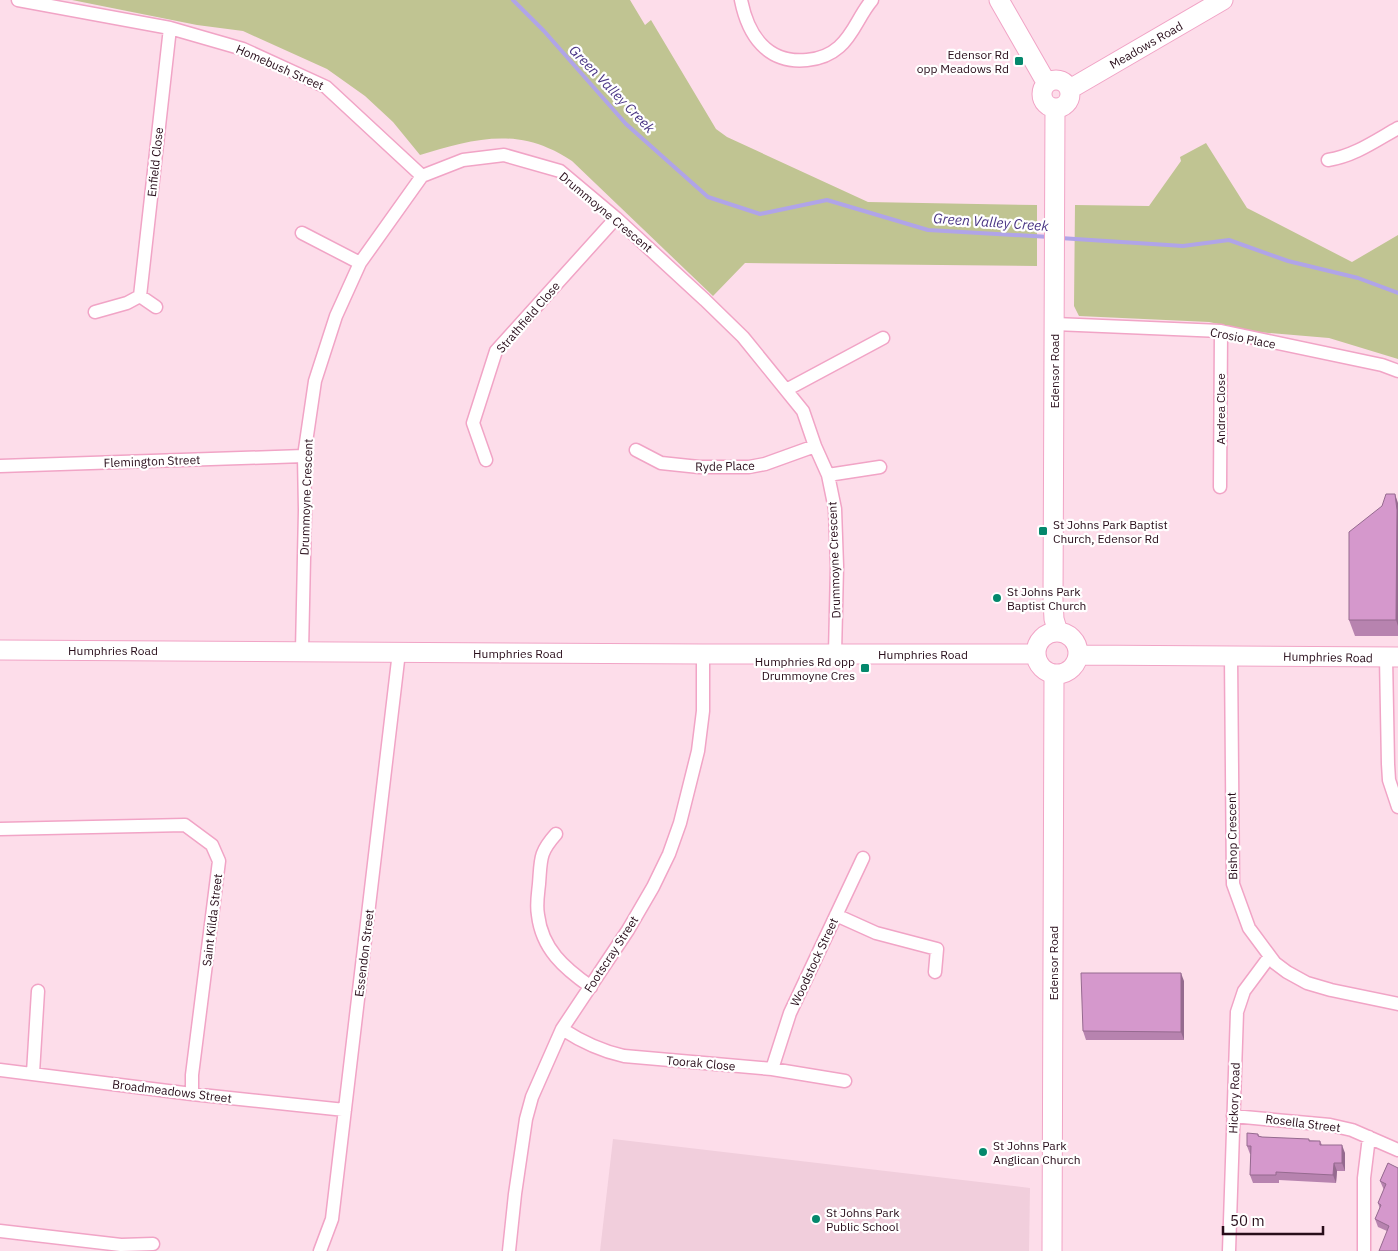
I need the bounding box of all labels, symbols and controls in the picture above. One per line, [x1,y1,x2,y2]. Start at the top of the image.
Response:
street label: Meadows Road [1107,18,1185,72]
street label: Homebush Street [234,41,326,93]
water label: Green Valley Creek [565,41,659,137]
place label: Edensor Rd opp Meadows Rd [917,47,1009,76]
marker: Edensor Rd opp Meadows Rd [1013,55,1025,67]
street label: Enfield Close [144,126,166,198]
street label: Drummoyne Crescent [556,169,656,255]
water label: Green Valley Creek [933,209,1050,235]
street label: Strathfield Close [493,278,563,356]
street label: Crosio Place [1209,324,1277,352]
street label: Edensor Road [1047,334,1062,408]
street label: Andrea Close [1213,373,1228,445]
street label: Drummoyne Crescent [296,438,316,556]
street label: Flemington Street [103,452,201,470]
street label: Ryde Place [695,458,755,474]
street label: Drummoyne Crescent [824,501,844,619]
place label: St Johns Park Baptist Church, Edensor Rd [1053,517,1168,546]
marker: St Johns Park Baptist Church, Edensor Rd [1037,525,1049,537]
place label: St Johns Park Baptist Church [1007,584,1086,613]
marker: St Johns Park Baptist Church [991,592,1003,604]
street label: Humphries Road [68,643,158,658]
street label: Humphries Road [473,646,563,661]
street label: Humphries Road [878,647,968,662]
street label: Humphries Road [1283,649,1373,665]
place label: Humphries Rd opp Drummoyne Cres [755,654,855,683]
marker: Humphries Rd opp Drummoyne Cres [859,662,871,674]
street label: Bishop Crescent [1224,792,1240,880]
street label: Saint Kilda Street [199,873,225,967]
street label: Essendon Street [351,908,377,998]
street label: Footscray Street [581,913,641,995]
street label: Woodstock Street [787,915,841,1009]
street label: Edensor Road [1046,926,1061,1000]
street label: Toorak Close [666,1053,737,1074]
street label: Hickory Road [1225,1062,1243,1134]
street label: Broadmeadows Street [111,1076,233,1106]
street label: Rosella Street [1265,1111,1341,1135]
place label: St Johns Park Anglican Church [993,1138,1080,1167]
marker: St Johns Park Anglican Church [977,1146,989,1158]
scale bar [1223,1204,1323,1236]
place label: St Johns Park Public School [826,1205,900,1234]
text: 50 m [1230,1211,1265,1230]
marker: St Johns Park Public School [810,1213,822,1225]

